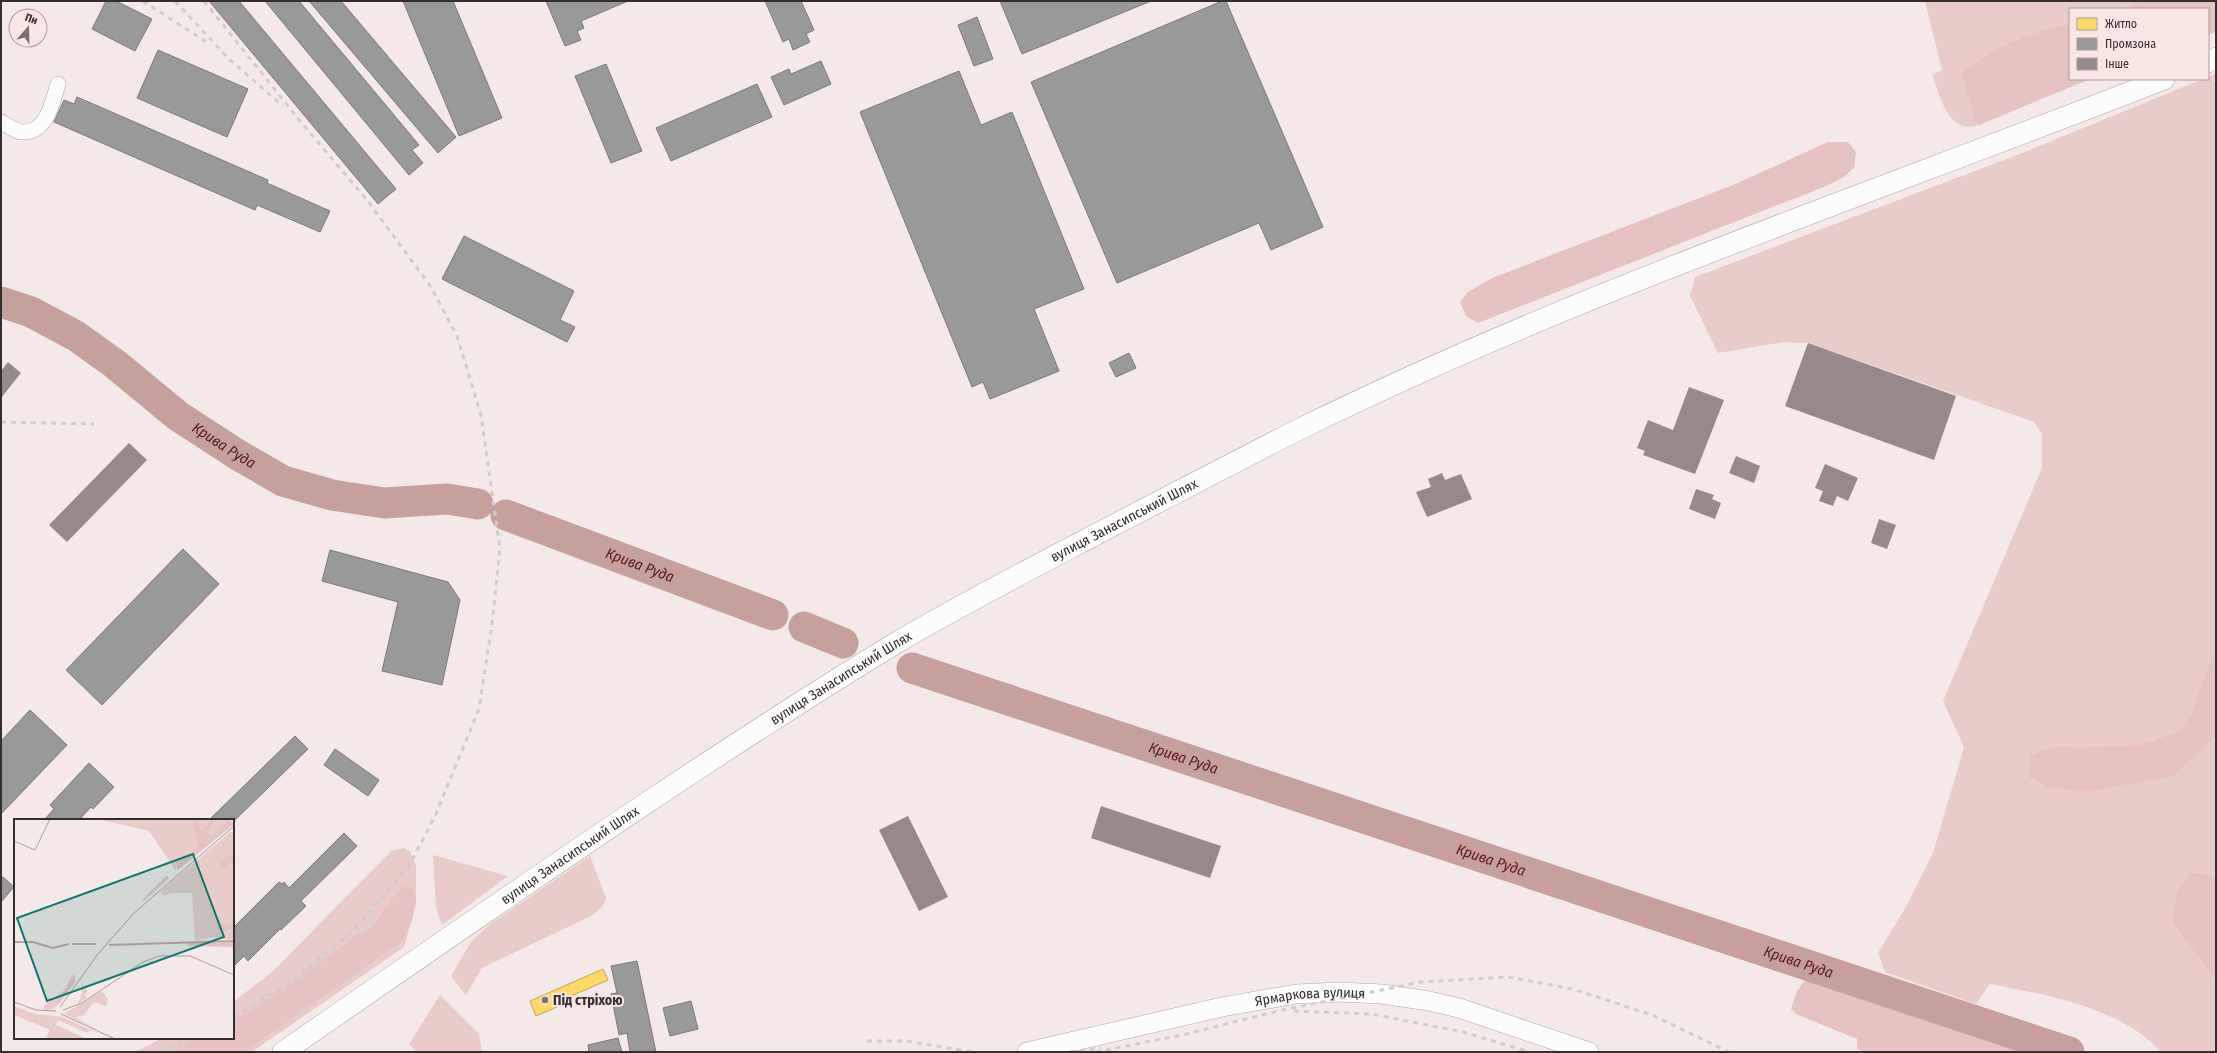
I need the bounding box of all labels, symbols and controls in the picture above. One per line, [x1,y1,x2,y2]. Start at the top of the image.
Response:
north arrow [8,8,48,48]
legend [2069,8,2209,80]
text: Пн [23,11,39,27]
text: Житло [2105,17,2137,31]
text: Промзона [2105,37,2156,51]
text: Інше [2105,57,2129,71]
water label: Крива Руда [189,419,259,472]
street label: вулиця Занасипський Шлях [1048,474,1201,565]
water label: Крива Руда [603,544,677,586]
street label: вулиця Занасипський Шлях [767,627,915,728]
water label: Крива Руда [1146,738,1221,778]
street label: вулиця Занасипський Шлях [497,802,643,908]
inset map [14,819,234,1039]
water label: Крива Руда [1454,840,1528,880]
water label: Крива Руда [1761,942,1836,982]
street label: Ярмаркова вулиця [1253,983,1366,1010]
place label: Під стріхою [553,992,623,1009]
marker: Під стріхою [540,995,550,1005]

